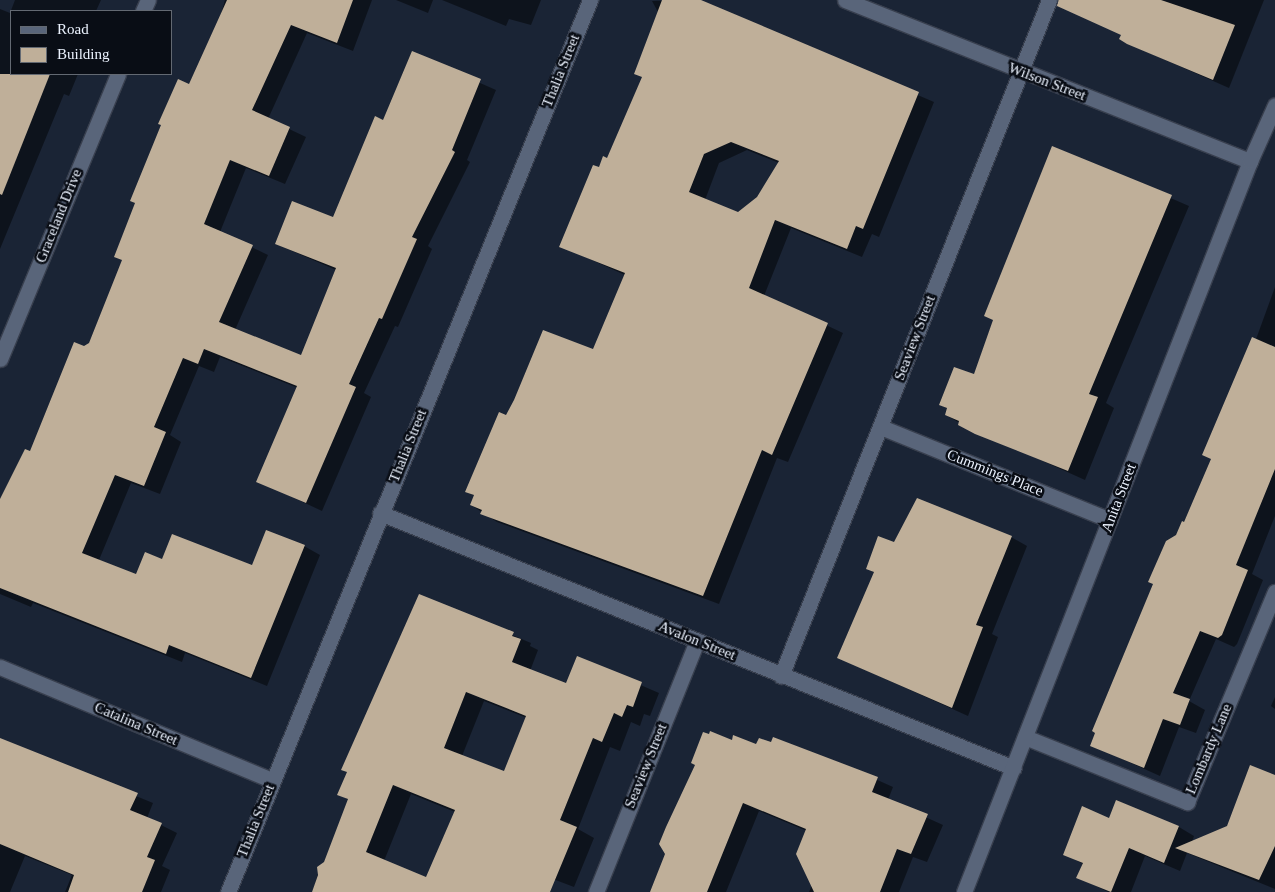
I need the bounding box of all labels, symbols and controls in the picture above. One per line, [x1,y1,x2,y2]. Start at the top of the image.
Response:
legend [10,10,172,75]
text: Road [57,21,89,37]
street label: Thalia Street [538,32,584,110]
text: Building [57,46,110,62]
street label: Wilson Street [1006,59,1088,105]
street label: Graceland Drive [32,166,86,266]
street label: Seaview Street [891,293,939,383]
street label: Thalia Street [385,407,431,485]
street label: Cummings Place [944,446,1046,500]
street label: Anita Street [1098,461,1140,535]
street label: Avalon Street [656,617,738,665]
street label: Catalina Street [92,698,180,750]
street label: Lombardy Lane [1182,701,1236,797]
street label: Seaview Street [621,721,671,811]
street label: Thalia Street [233,782,279,860]

